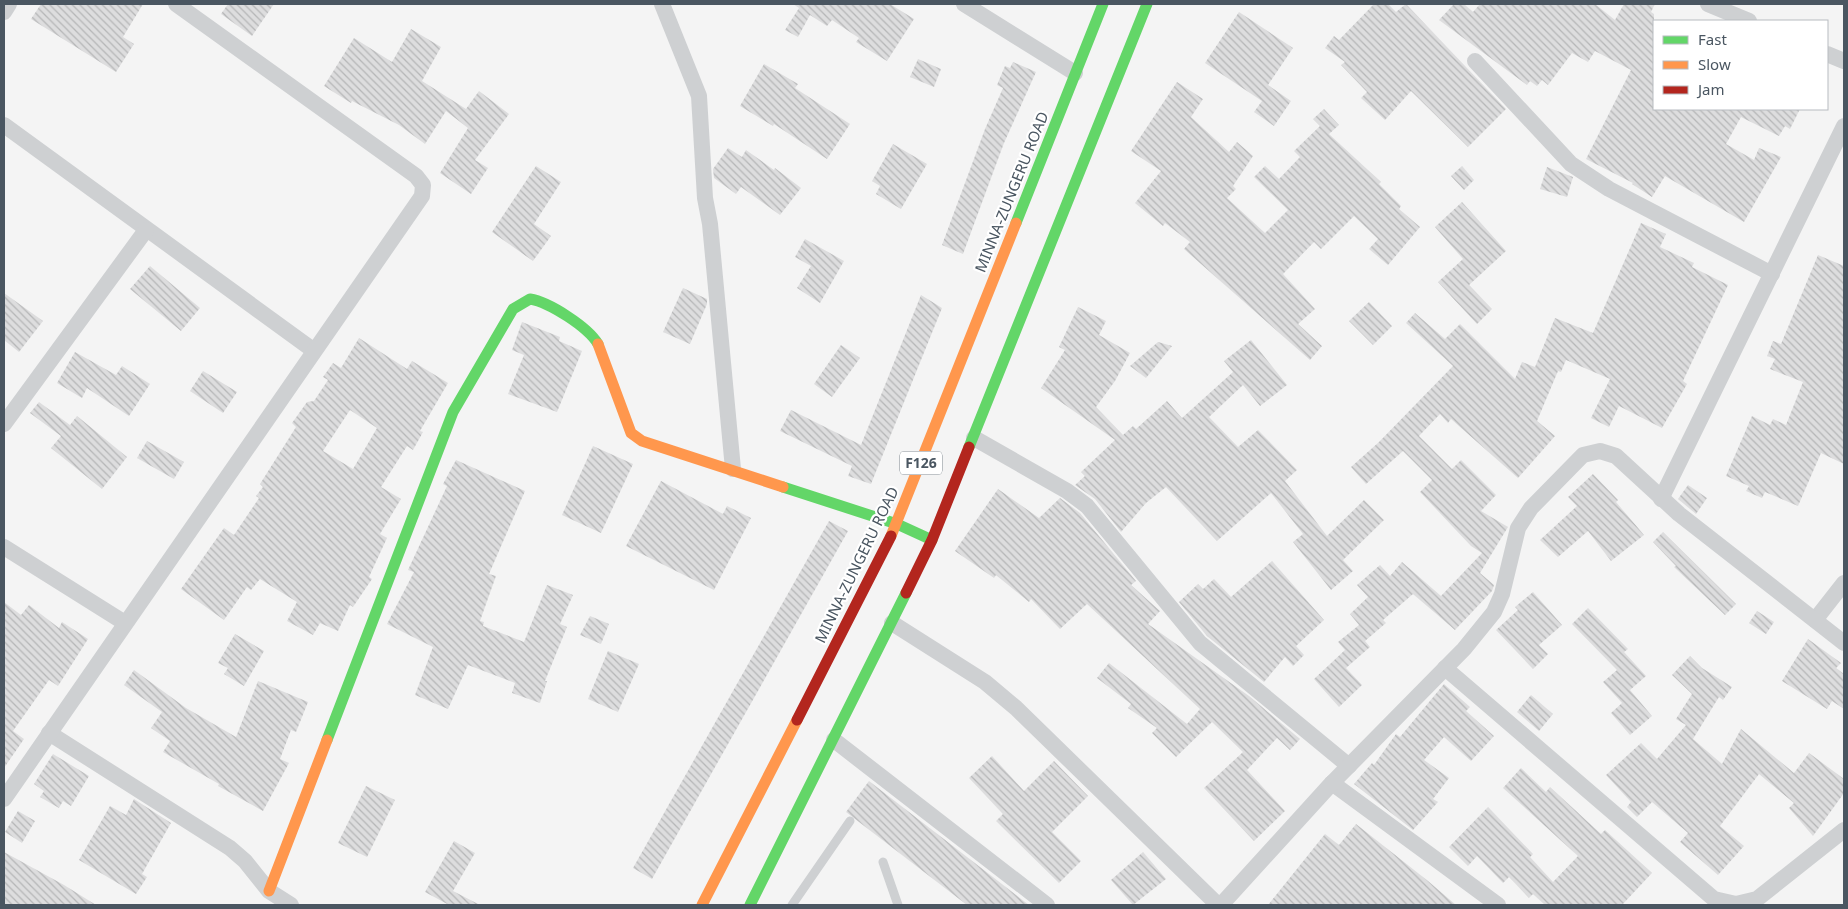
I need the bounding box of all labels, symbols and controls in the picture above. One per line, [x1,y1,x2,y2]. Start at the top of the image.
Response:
legend [1653,20,1828,110]
text: Fast [1698,29,1727,49]
text: Slow [1698,54,1731,74]
text: Jam [1696,79,1725,99]
street label: MINNA-ZUNGERU ROAD [970,108,1053,275]
road number: F126 [900,452,942,474]
street label: MINNA-ZUNGERU ROAD [810,483,903,646]

